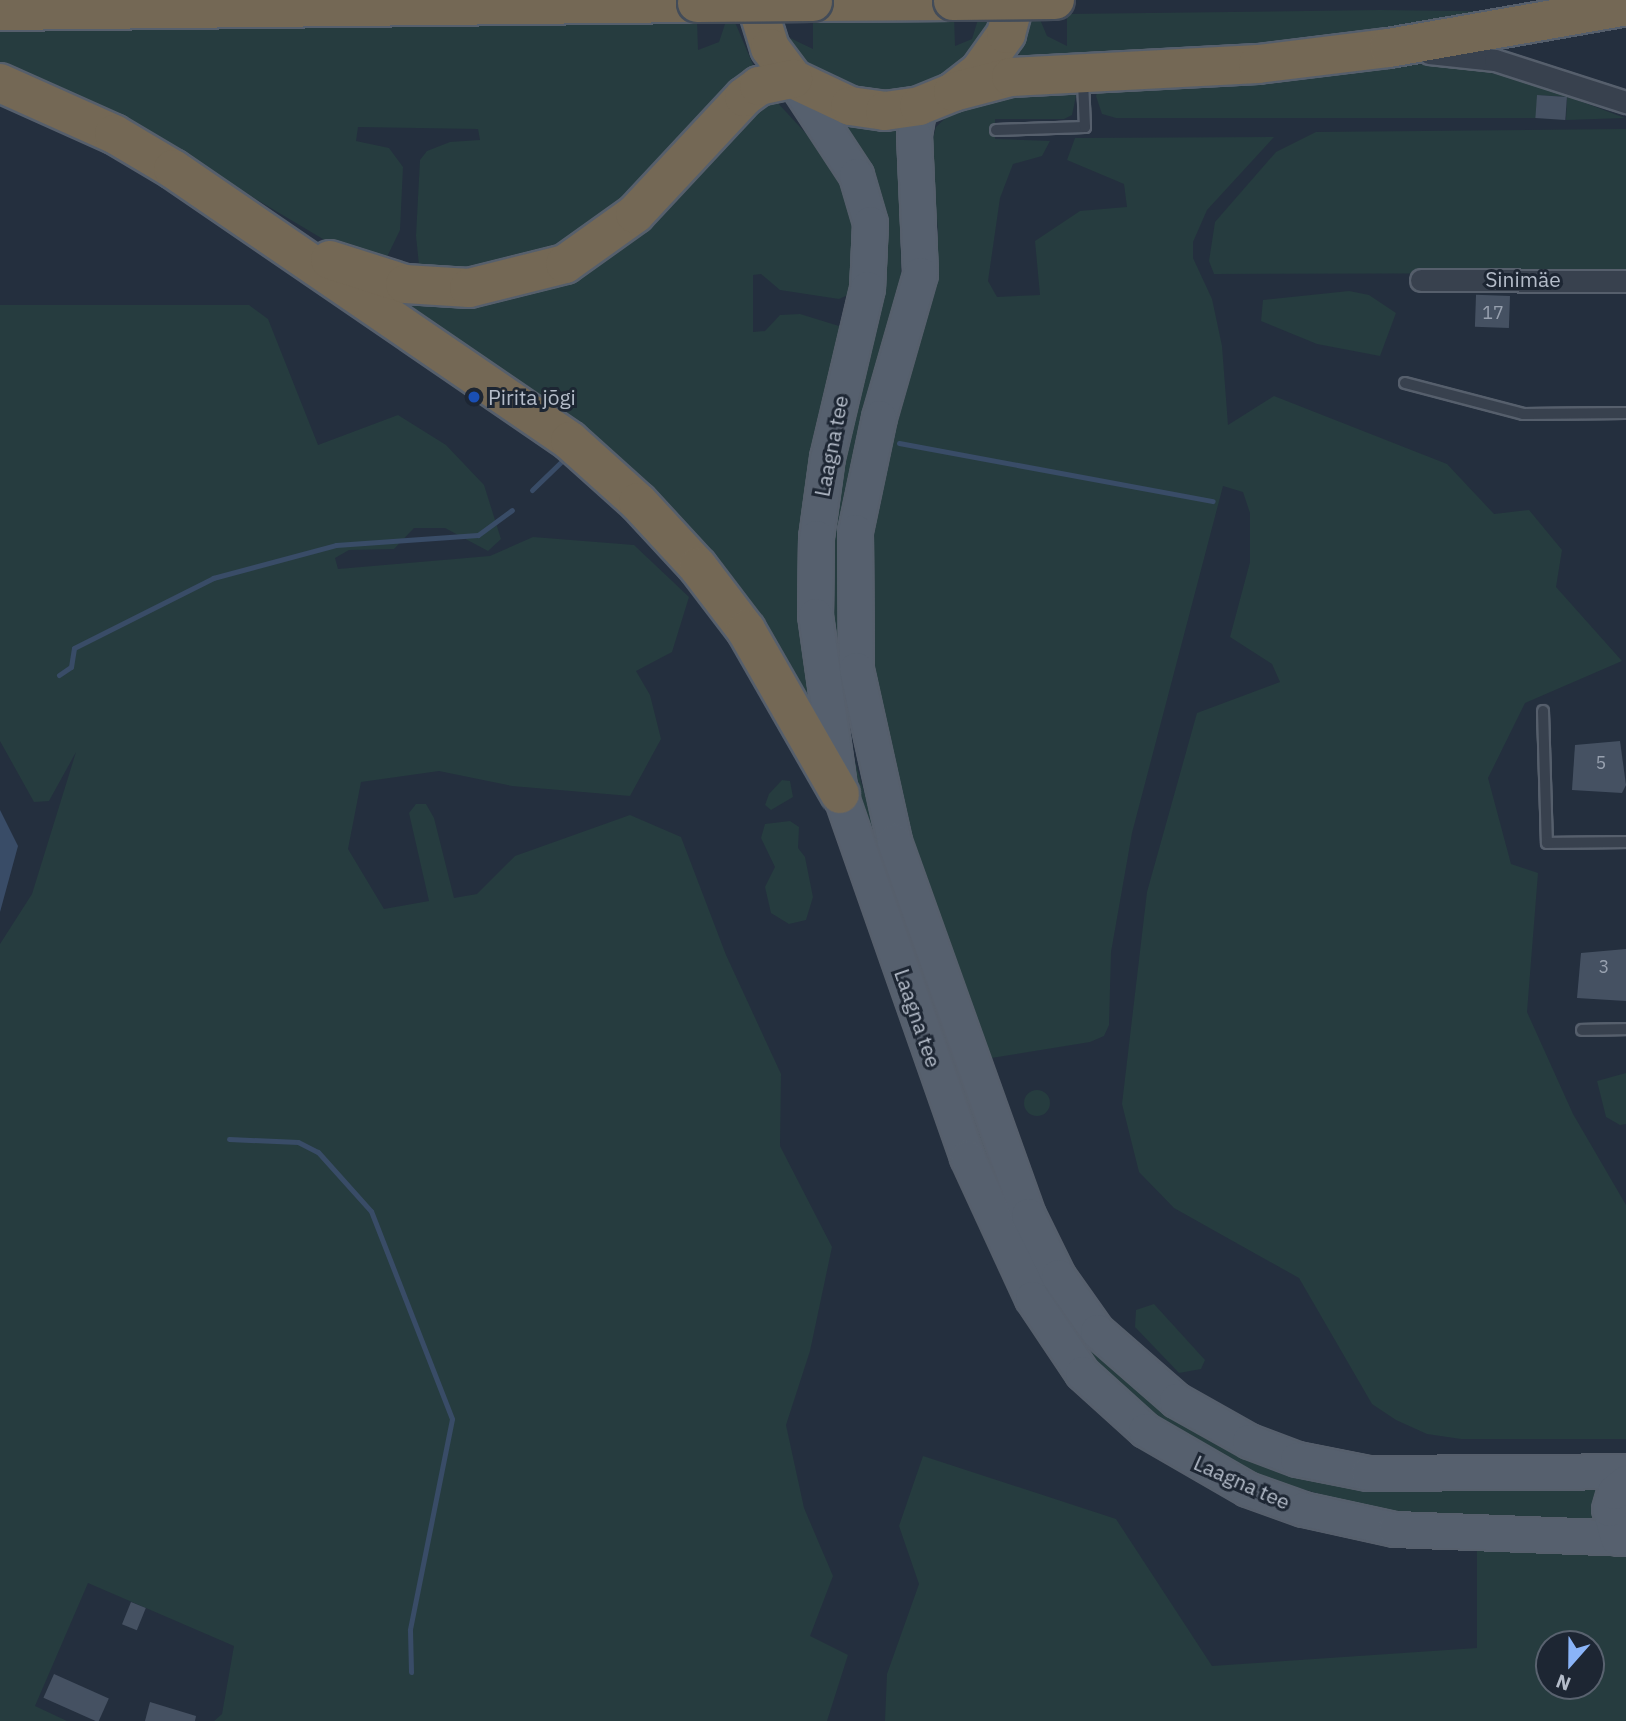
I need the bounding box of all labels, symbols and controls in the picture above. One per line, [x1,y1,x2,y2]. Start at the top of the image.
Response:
street label: Sinimäe [1485,266,1561,292]
house number: 17 [1482,302,1504,324]
place label: Pirita jõgi [488,384,576,410]
marker: Pirita jõgi [466,389,482,405]
street label: Laagna tee [809,393,853,499]
house number: 5 [1596,752,1606,774]
house number: 3 [1599,956,1609,978]
street label: Laagna tee [889,965,947,1071]
street label: Laagna tee [1190,1450,1294,1514]
north arrow [1535,1630,1605,1700]
text: N [1552,1669,1574,1696]

